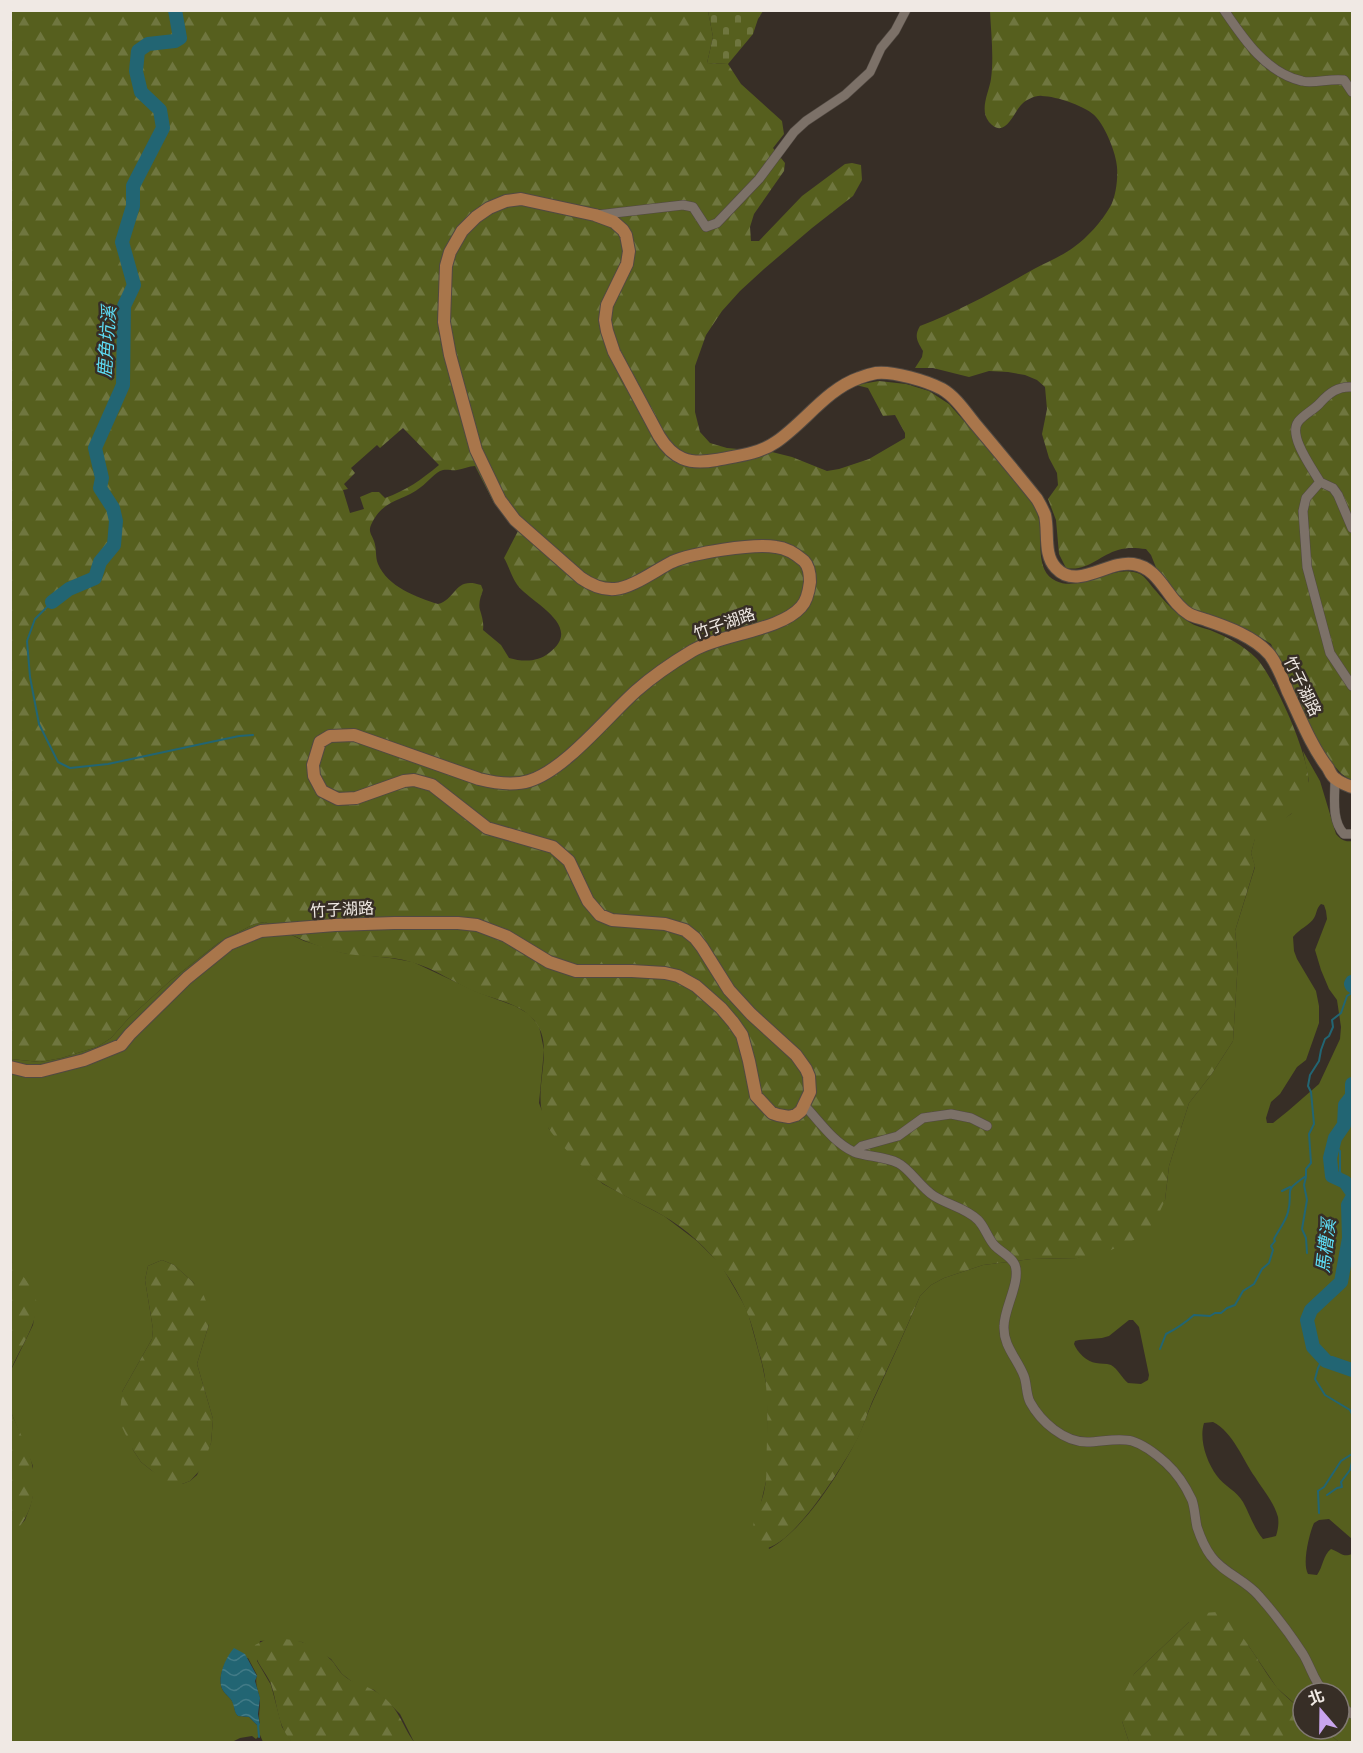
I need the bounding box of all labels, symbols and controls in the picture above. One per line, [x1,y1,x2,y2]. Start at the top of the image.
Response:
water label: 鹿角坑溪 [94,302,121,379]
street label: 竹子湖路 [691,604,758,643]
street label: 竹子湖路 [1280,653,1325,719]
street label: 竹子湖路 [310,898,374,921]
water label: 馬槽溪 [1312,1215,1341,1274]
north arrow [1291,1681,1351,1741]
text: 北 [1305,1686,1327,1709]

